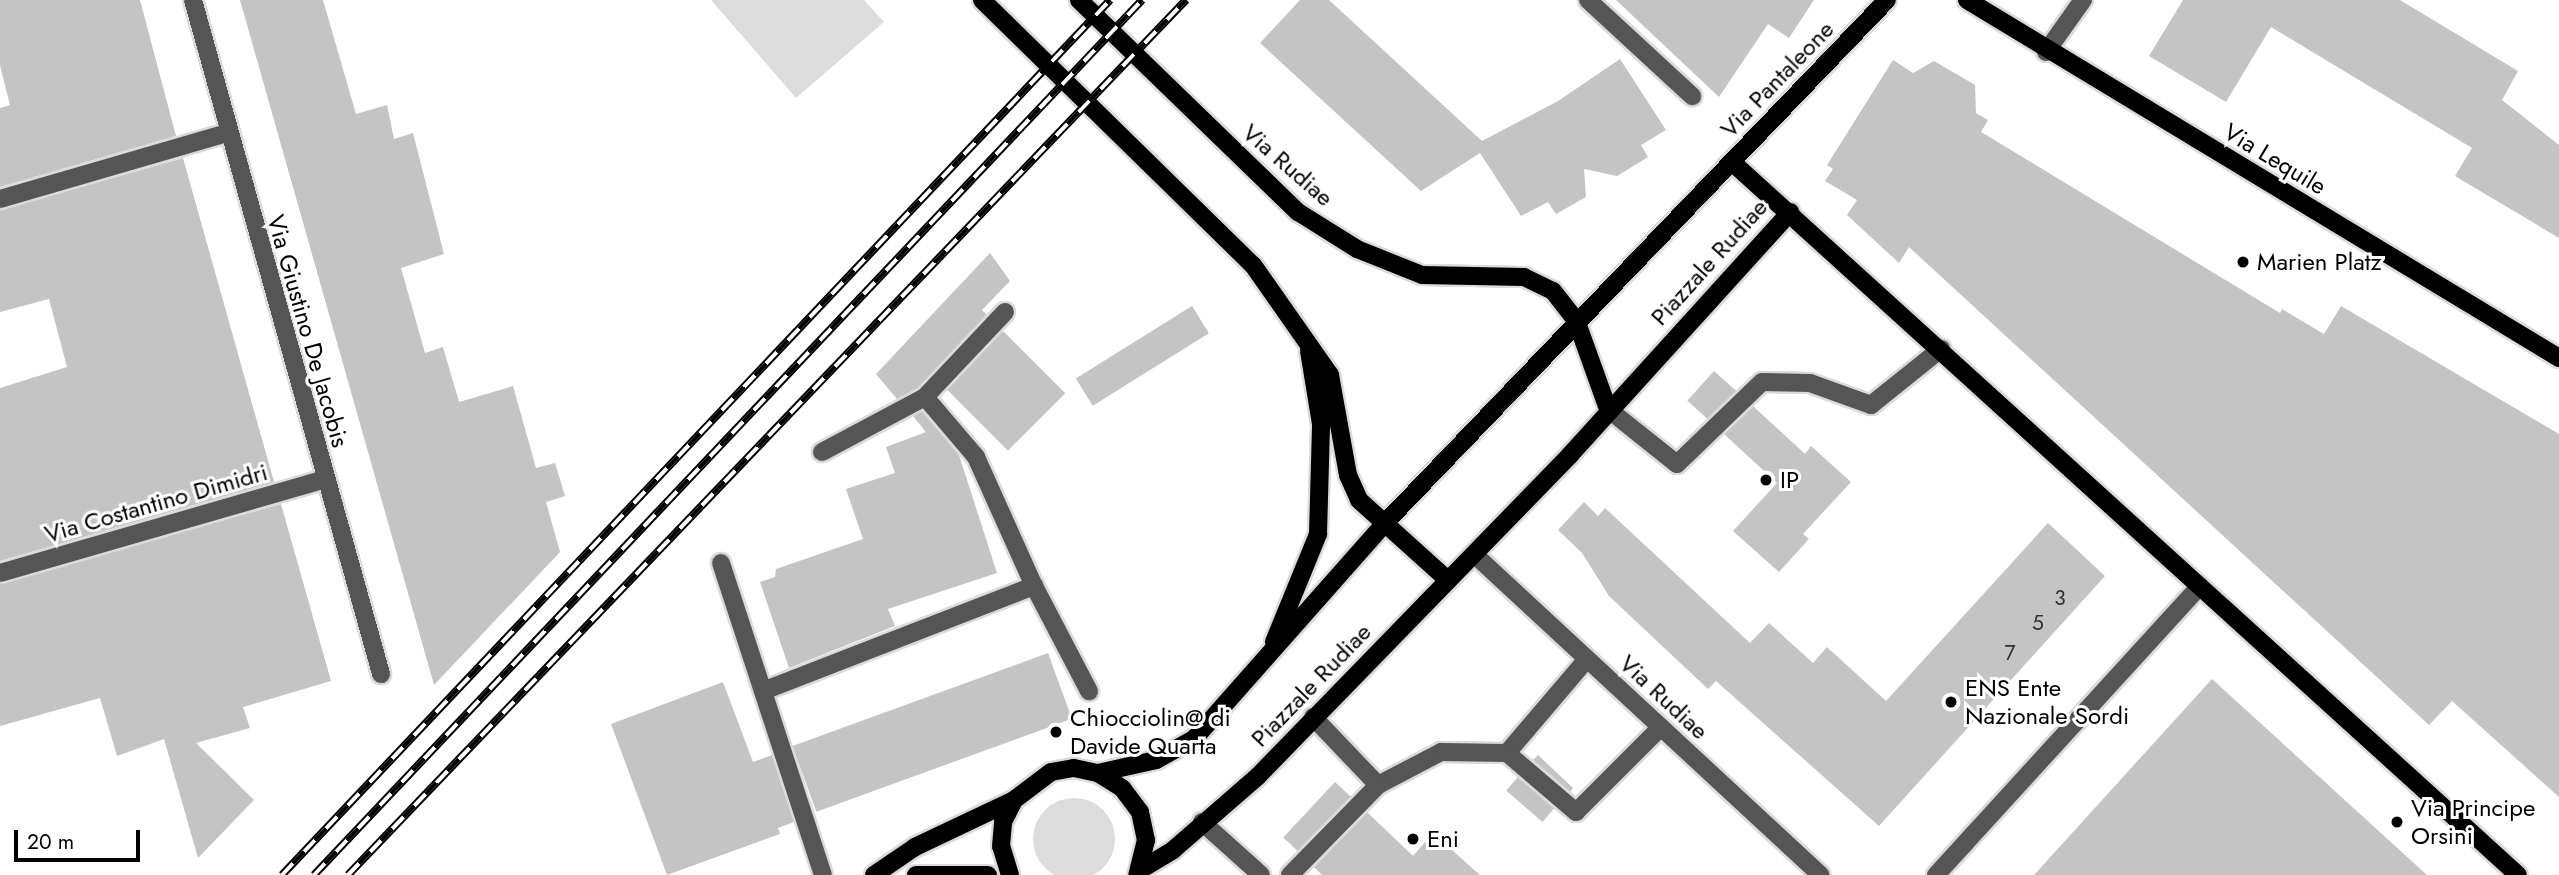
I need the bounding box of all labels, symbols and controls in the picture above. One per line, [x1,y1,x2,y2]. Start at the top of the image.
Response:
street label: Via Pantaleone [1714,15,1840,143]
street label: Via Lequile [2219,117,2331,201]
street label: Via Rudiae [1237,118,1339,212]
street label: Piazzale Rudiae [1645,193,1773,331]
street label: Via Giustino De Jacobis [261,212,355,450]
place label: Marien Platz [2257,248,2382,276]
marker: Marien Platz [2235,254,2251,270]
street label: Via Costantino Dimidri [41,457,271,549]
place label: IP [1780,466,1799,494]
marker: IP [1758,472,1774,488]
house number: 3 [2054,585,2066,611]
house number: 5 [2032,610,2044,636]
street label: Piazzale Rudiae [1245,617,1377,753]
house number: 7 [2004,640,2016,666]
street label: Via Rudiae [1614,649,1714,745]
place label: ENS Ente Nazionale Sordi [1965,674,2129,730]
marker: ENS Ente Nazionale Sordi [1943,694,1959,710]
place label: Chiocciolin@ di Davide Quarta [1070,704,1231,760]
marker: Chiocciolin@ di Davide Quarta [1048,724,1064,740]
place label: Via Principe Orsini [2411,794,2535,850]
marker: Via Principe Orsini [2389,814,2405,830]
scale bar [18,816,144,860]
place label: Eni [1427,825,1459,853]
text: 20 m [27,827,74,857]
marker: Eni [1405,831,1421,847]

